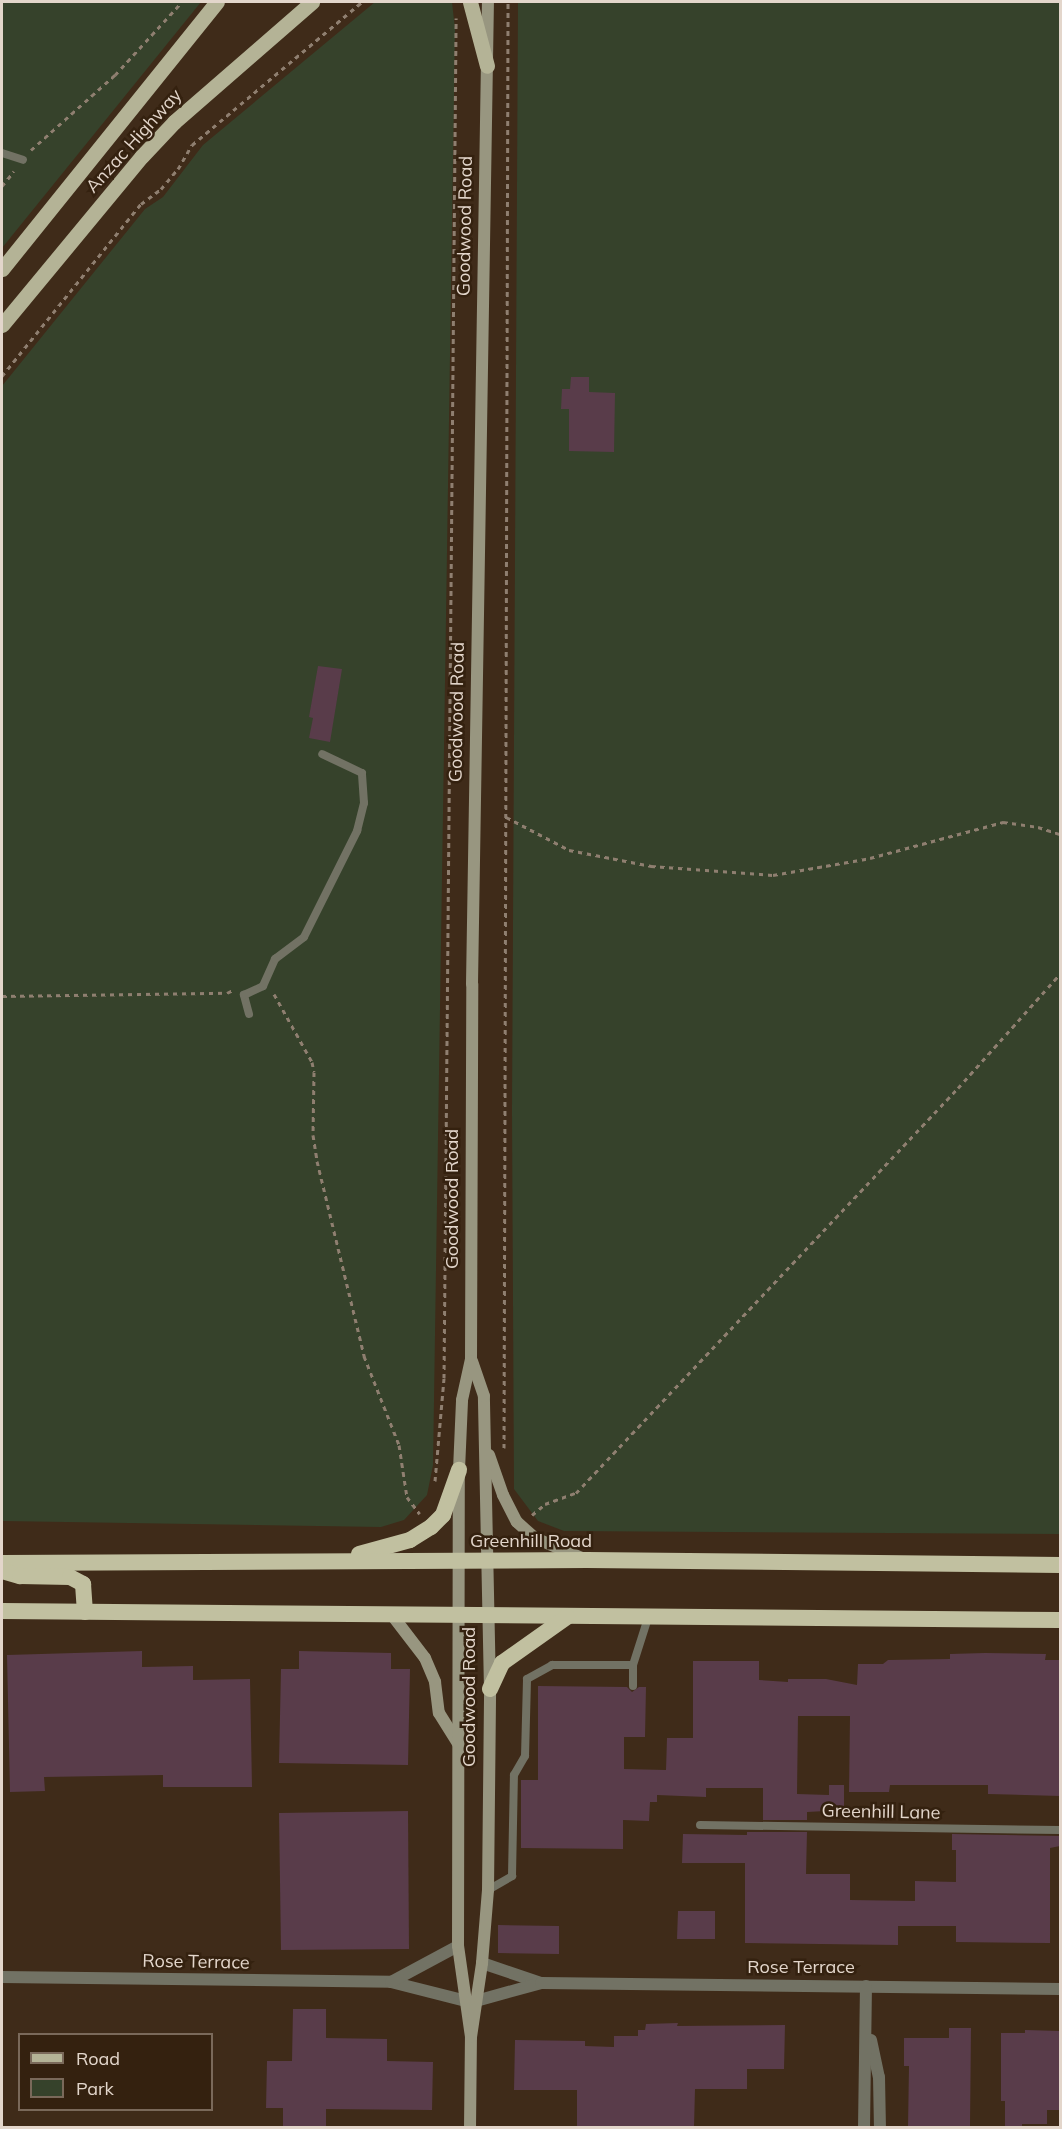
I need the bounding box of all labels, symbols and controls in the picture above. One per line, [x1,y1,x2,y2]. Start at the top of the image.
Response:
street label: Anzac Highway [82,85,186,197]
street label: Goodwood Road [453,156,477,296]
street label: Goodwood Road [445,642,469,782]
street label: Goodwood Road [441,1129,463,1269]
street label: Greenhill Road [470,1530,592,1552]
street label: Goodwood Road [458,1627,480,1767]
street label: Greenhill Lane [821,1800,941,1824]
street label: Rose Terrace [142,1950,250,1974]
street label: Rose Terrace [747,1956,855,1978]
legend [18,2033,213,2111]
text: Road [76,2047,120,2070]
text: Park [76,2077,114,2100]

